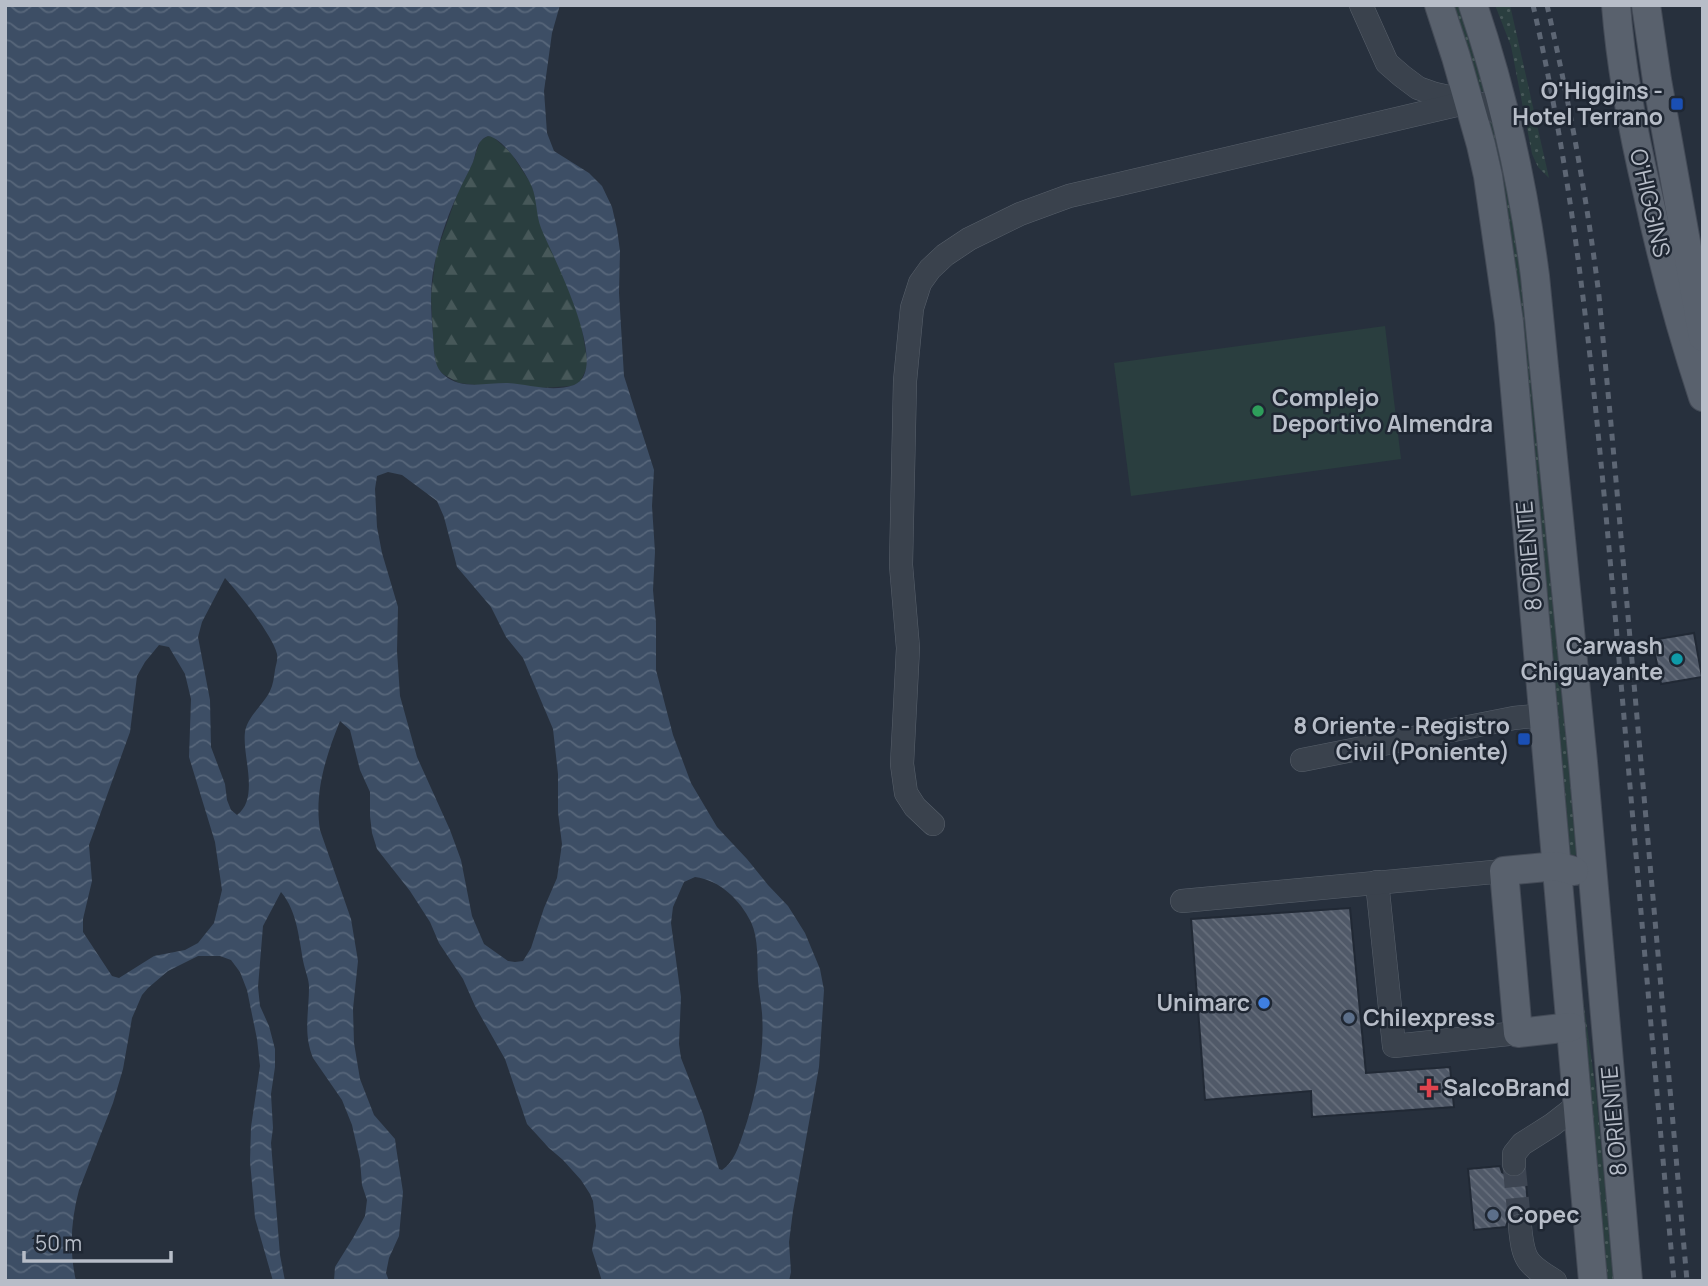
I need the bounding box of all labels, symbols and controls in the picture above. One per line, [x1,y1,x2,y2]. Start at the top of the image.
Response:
place label: O'Higgins - Hotel Terrano [1512,74,1663,132]
marker: O'Higgins - Hotel Terrano [1669,96,1685,112]
street label: O'HIGGINS [1623,145,1679,260]
place label: Complejo Deportivo Almendra [1272,381,1493,439]
marker: Complejo Deportivo Almendra [1250,403,1266,419]
street label: 8 ORIENTE [1507,500,1549,612]
place label: Carwash Chiguayante [1521,629,1663,687]
marker: Carwash Chiguayante [1669,651,1685,667]
place label: 8 Oriente - Registro Civil (Poniente) [1293,709,1510,767]
marker: 8 Oriente - Registro Civil (Poniente) [1516,731,1532,747]
place label: Unimarc [1156,986,1250,1018]
marker: Unimarc [1256,995,1272,1011]
place label: Chilexpress [1363,1001,1495,1033]
marker: Chilexpress [1341,1010,1357,1026]
street label: 8 ORIENTE [1592,1065,1634,1177]
place label: SalcoBrand [1443,1071,1570,1103]
marker: SalcoBrand [1421,1080,1437,1096]
place label: Copec [1507,1198,1579,1230]
marker: Copec [1485,1207,1501,1223]
scale bar [24,1220,172,1264]
text: 50 m [35,1229,82,1257]

